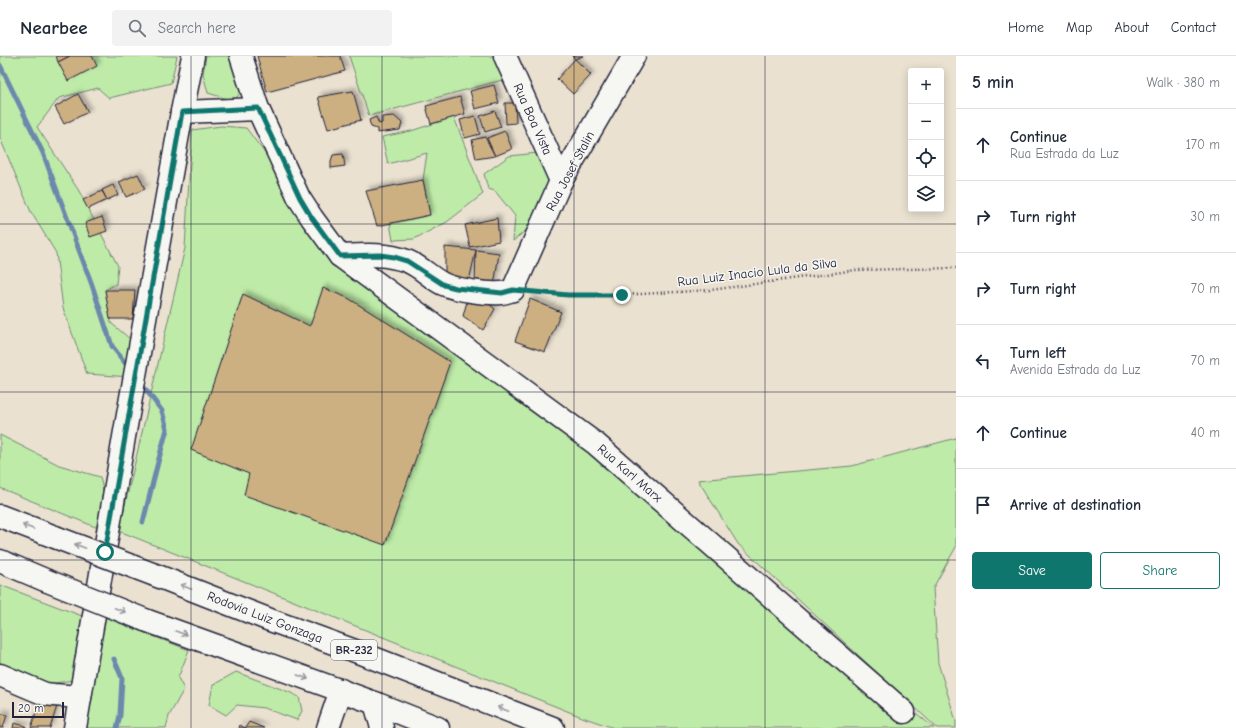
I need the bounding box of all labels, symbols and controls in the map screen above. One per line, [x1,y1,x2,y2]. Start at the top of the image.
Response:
search box [112,10,392,46]
text: Nearbee [20,17,88,39]
icon: search [126,17,148,39]
text: Search here [158,19,236,37]
text: Home [1008,19,1044,36]
text: Map [1066,19,1092,36]
text: About [1114,19,1149,36]
text: Contact [1171,19,1216,36]
map controls [908,68,944,212]
button: + [908,68,944,104]
text: 5 min [972,73,1014,92]
text: Walk · 380 m [1147,75,1220,90]
street label: Rua Boa Vista [511,81,555,157]
button: − [908,104,944,140]
text: Continue [1010,128,1067,146]
street label: Rua Josef Stalin [543,129,597,213]
icon: ahead [972,134,994,156]
text: 170 m [1186,137,1220,152]
button: locate [908,140,944,176]
text: Rua Estrada da Luz [1010,146,1119,161]
button: layers [908,176,944,212]
icon: right [972,206,994,228]
text: Turn right [1010,208,1076,226]
text: 30 m [1190,209,1220,224]
street label: Rua Luiz Inacio Lula da Silva [676,255,838,289]
icon: right [972,278,994,300]
text: Turn right [1010,280,1076,298]
text: 70 m [1191,281,1220,296]
route end [613,286,631,304]
text: Turn left [1010,344,1066,362]
icon: left [972,350,994,372]
text: 70 m [1191,353,1220,368]
text: Avenida Estrada da Luz [1010,362,1140,377]
icon: ahead [972,422,994,444]
text: Continue [1010,424,1067,442]
text: 40 m [1191,425,1220,440]
street label: Rua Karl Marx [595,441,666,506]
icon: arrive [972,494,994,516]
text: Arrive at destination [1010,496,1141,514]
one-way arrow [22,522,34,530]
one-way arrow [74,542,86,550]
route start [96,543,114,561]
button: Save [972,552,1092,589]
button: Share [1100,552,1220,589]
one-way arrow [180,582,192,590]
street label: Rodovia Luiz Gonzaga [205,588,325,646]
one-way arrow [114,606,126,614]
one-way arrow [175,629,187,637]
road number: BR-232 [331,640,377,660]
one-way arrow [297,674,310,681]
scale bar [12,700,64,719]
text: 20 m [18,702,43,715]
one-way arrow [498,704,510,712]

